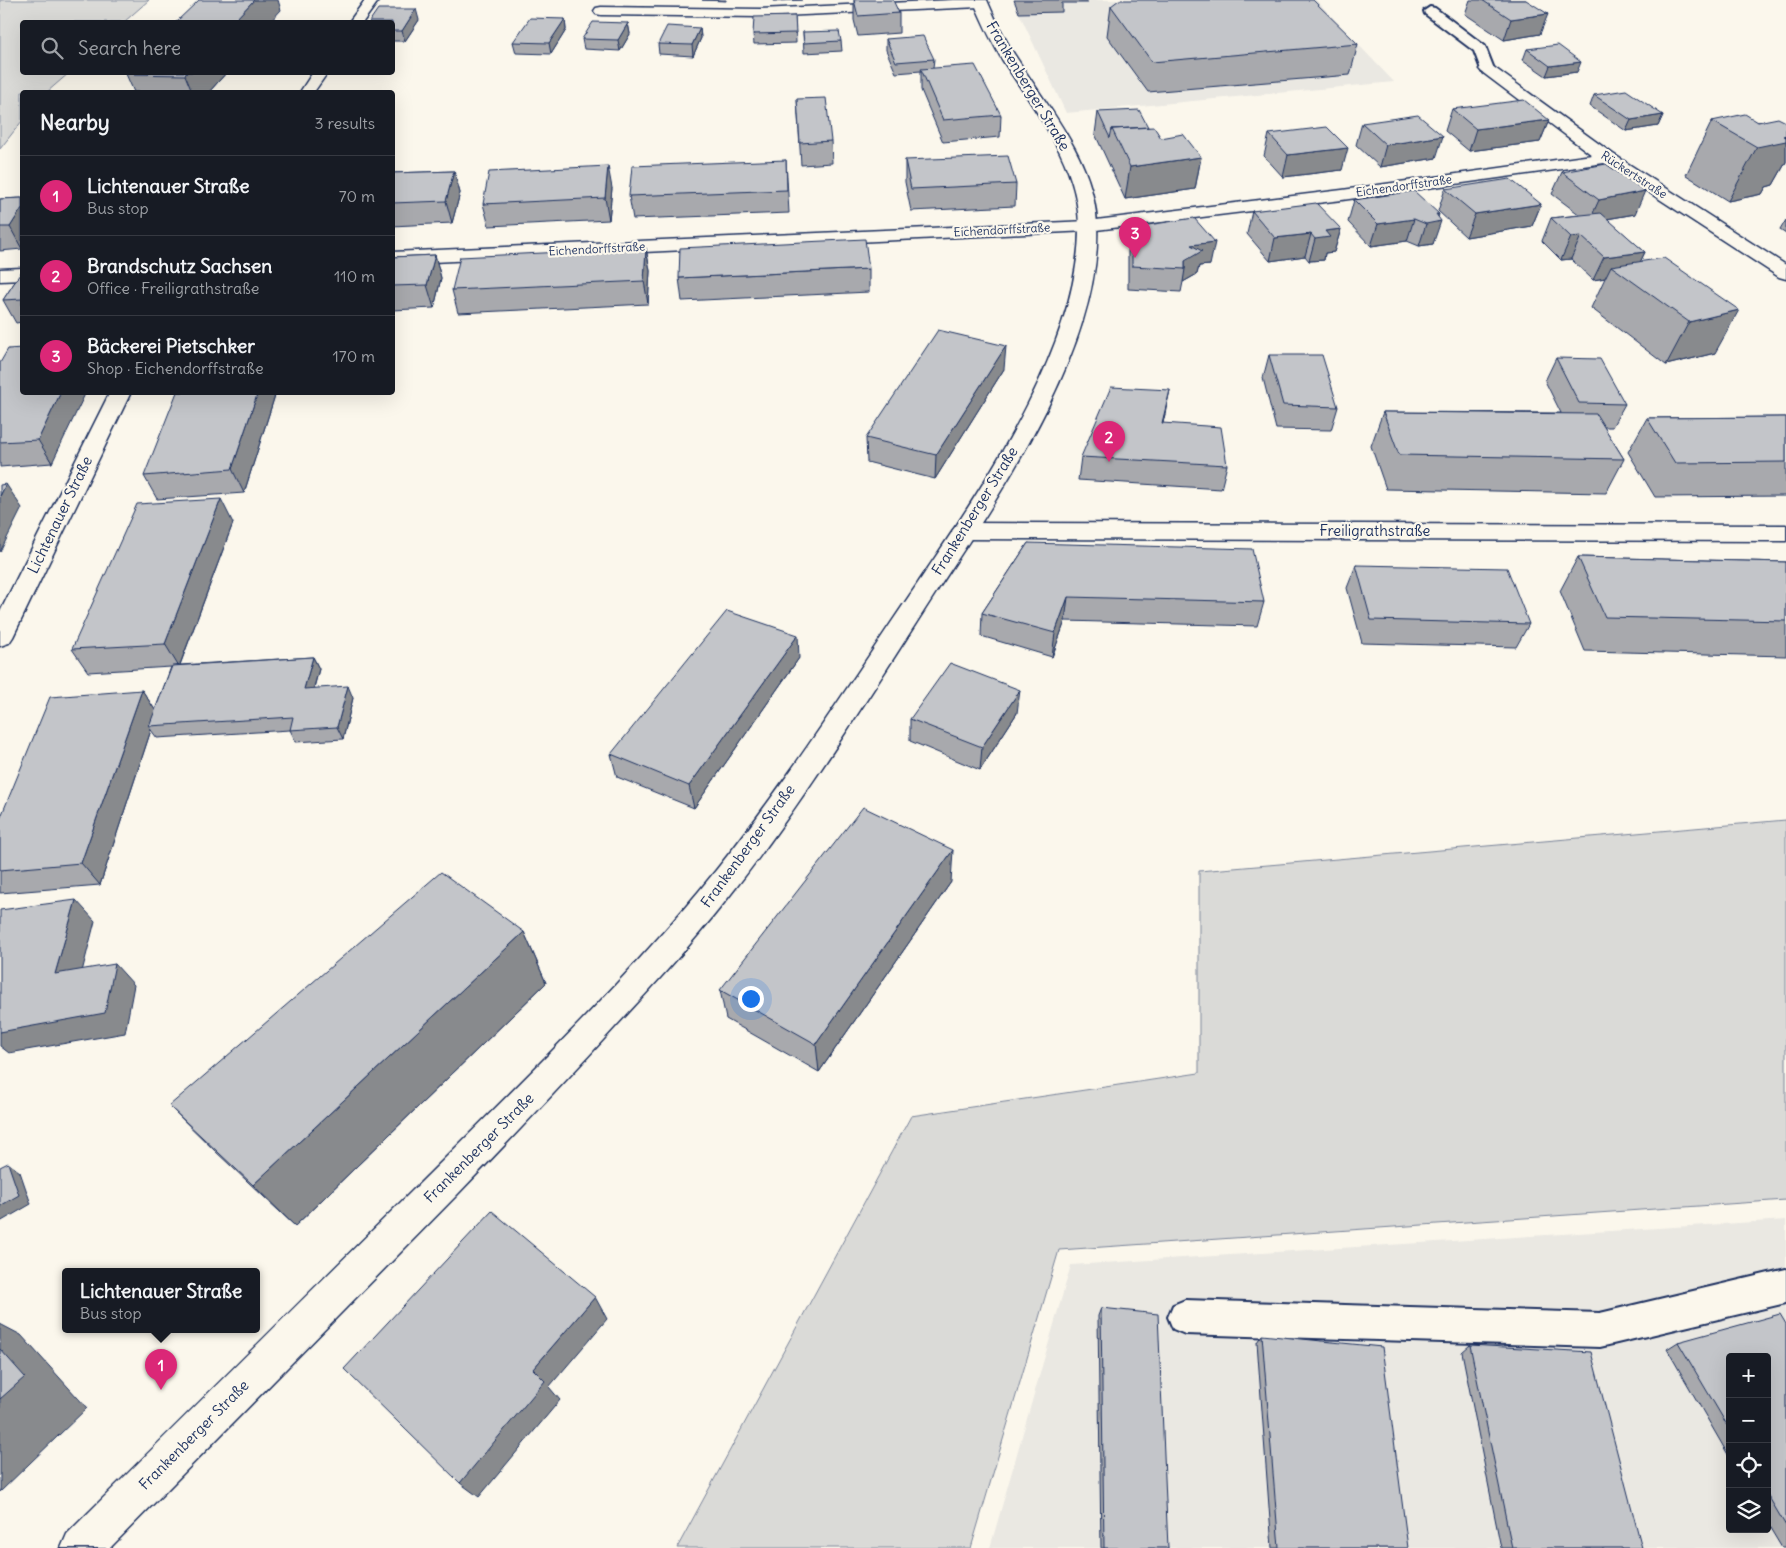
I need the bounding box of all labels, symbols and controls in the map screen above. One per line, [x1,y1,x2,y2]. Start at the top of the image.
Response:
street label: Frankenberger Straße [982,18,1075,154]
search box [20,20,395,75]
icon: search [38,34,66,62]
text: Search here [78,36,181,60]
text: Nearby [40,109,110,136]
text: 3 results [315,113,375,133]
street label: Rückertstraße [1598,148,1670,202]
street label: Eichendorffstraße [1355,171,1453,200]
text: Lichtenauer Straße [87,174,249,198]
text: 1 [53,186,59,206]
text: 70 m [339,186,375,206]
text: Bus stop [87,198,149,218]
pin: 3 [1119,217,1151,258]
street label: Eichendorffstraße [953,219,1051,240]
street label: Eichendorffstraße [548,238,646,259]
text: Brandschutz Sachsen [87,254,272,278]
text: 2 [52,266,60,286]
text: 110 m [334,266,375,286]
text: Office · Freiligrathstraße [87,278,259,298]
text: Bäckerei Pietschker [87,334,255,358]
text: 3 [51,346,61,366]
text: 170 m [332,346,375,366]
text: Shop · Eichendorffstraße [87,358,264,378]
pin: 2 [1093,421,1125,462]
street label: Frankenberger Straße [927,443,1022,578]
street label: Lichtenauer Straße [23,453,96,577]
street label: Freiligrathstraße [1320,521,1430,540]
street label: Frankenberger Straße [696,780,799,911]
your location [738,986,764,1012]
street label: Frankenberger Straße [420,1089,538,1207]
popup [62,1268,260,1333]
text: Lichtenauer Straße [80,1279,242,1303]
text: Bus stop [80,1303,142,1323]
pin: 1 [145,1349,177,1390]
map controls [1726,1353,1771,1533]
button: + [1726,1353,1771,1398]
street label: Frankenberger Straße [135,1376,253,1494]
button: − [1726,1398,1771,1443]
button: locate [1726,1443,1771,1488]
button: layers [1726,1488,1771,1533]

